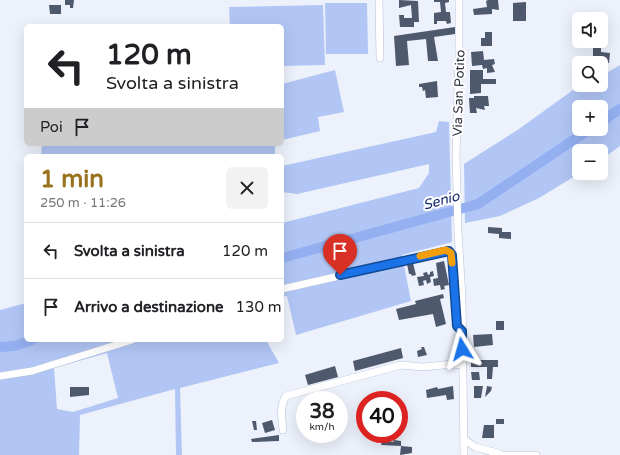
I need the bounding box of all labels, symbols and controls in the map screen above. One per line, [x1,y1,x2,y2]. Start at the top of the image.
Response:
map controls [572,12,608,180]
button: sound [572,12,608,48]
text: 120 m [106,38,192,72]
icon: left [40,40,92,92]
street label: Via San Potito [449,49,469,137]
button: search [572,56,608,92]
text: Svolta a sinistra [106,72,239,94]
button: + [572,100,608,136]
icon: arrive [71,116,93,138]
text: Poi [40,118,63,136]
button: − [572,144,608,180]
text: 1 min [40,165,104,194]
button: close [226,167,268,209]
water label: Senio [421,187,463,213]
text: 250 m · 11:26 [40,195,126,211]
pin [323,234,357,275]
icon: left [40,240,62,262]
icon: arrive [329,240,351,262]
text: Svolta a sinistra [74,242,185,260]
text: 120 m [222,242,268,260]
icon: arrive [40,296,62,318]
text: Arrivo a destinazione [74,298,224,316]
text: 130 m [236,298,282,316]
position arrow [441,328,483,370]
speed limit sign: 40 [356,391,408,443]
text: 38 [309,400,335,424]
text: km/h [309,421,335,433]

